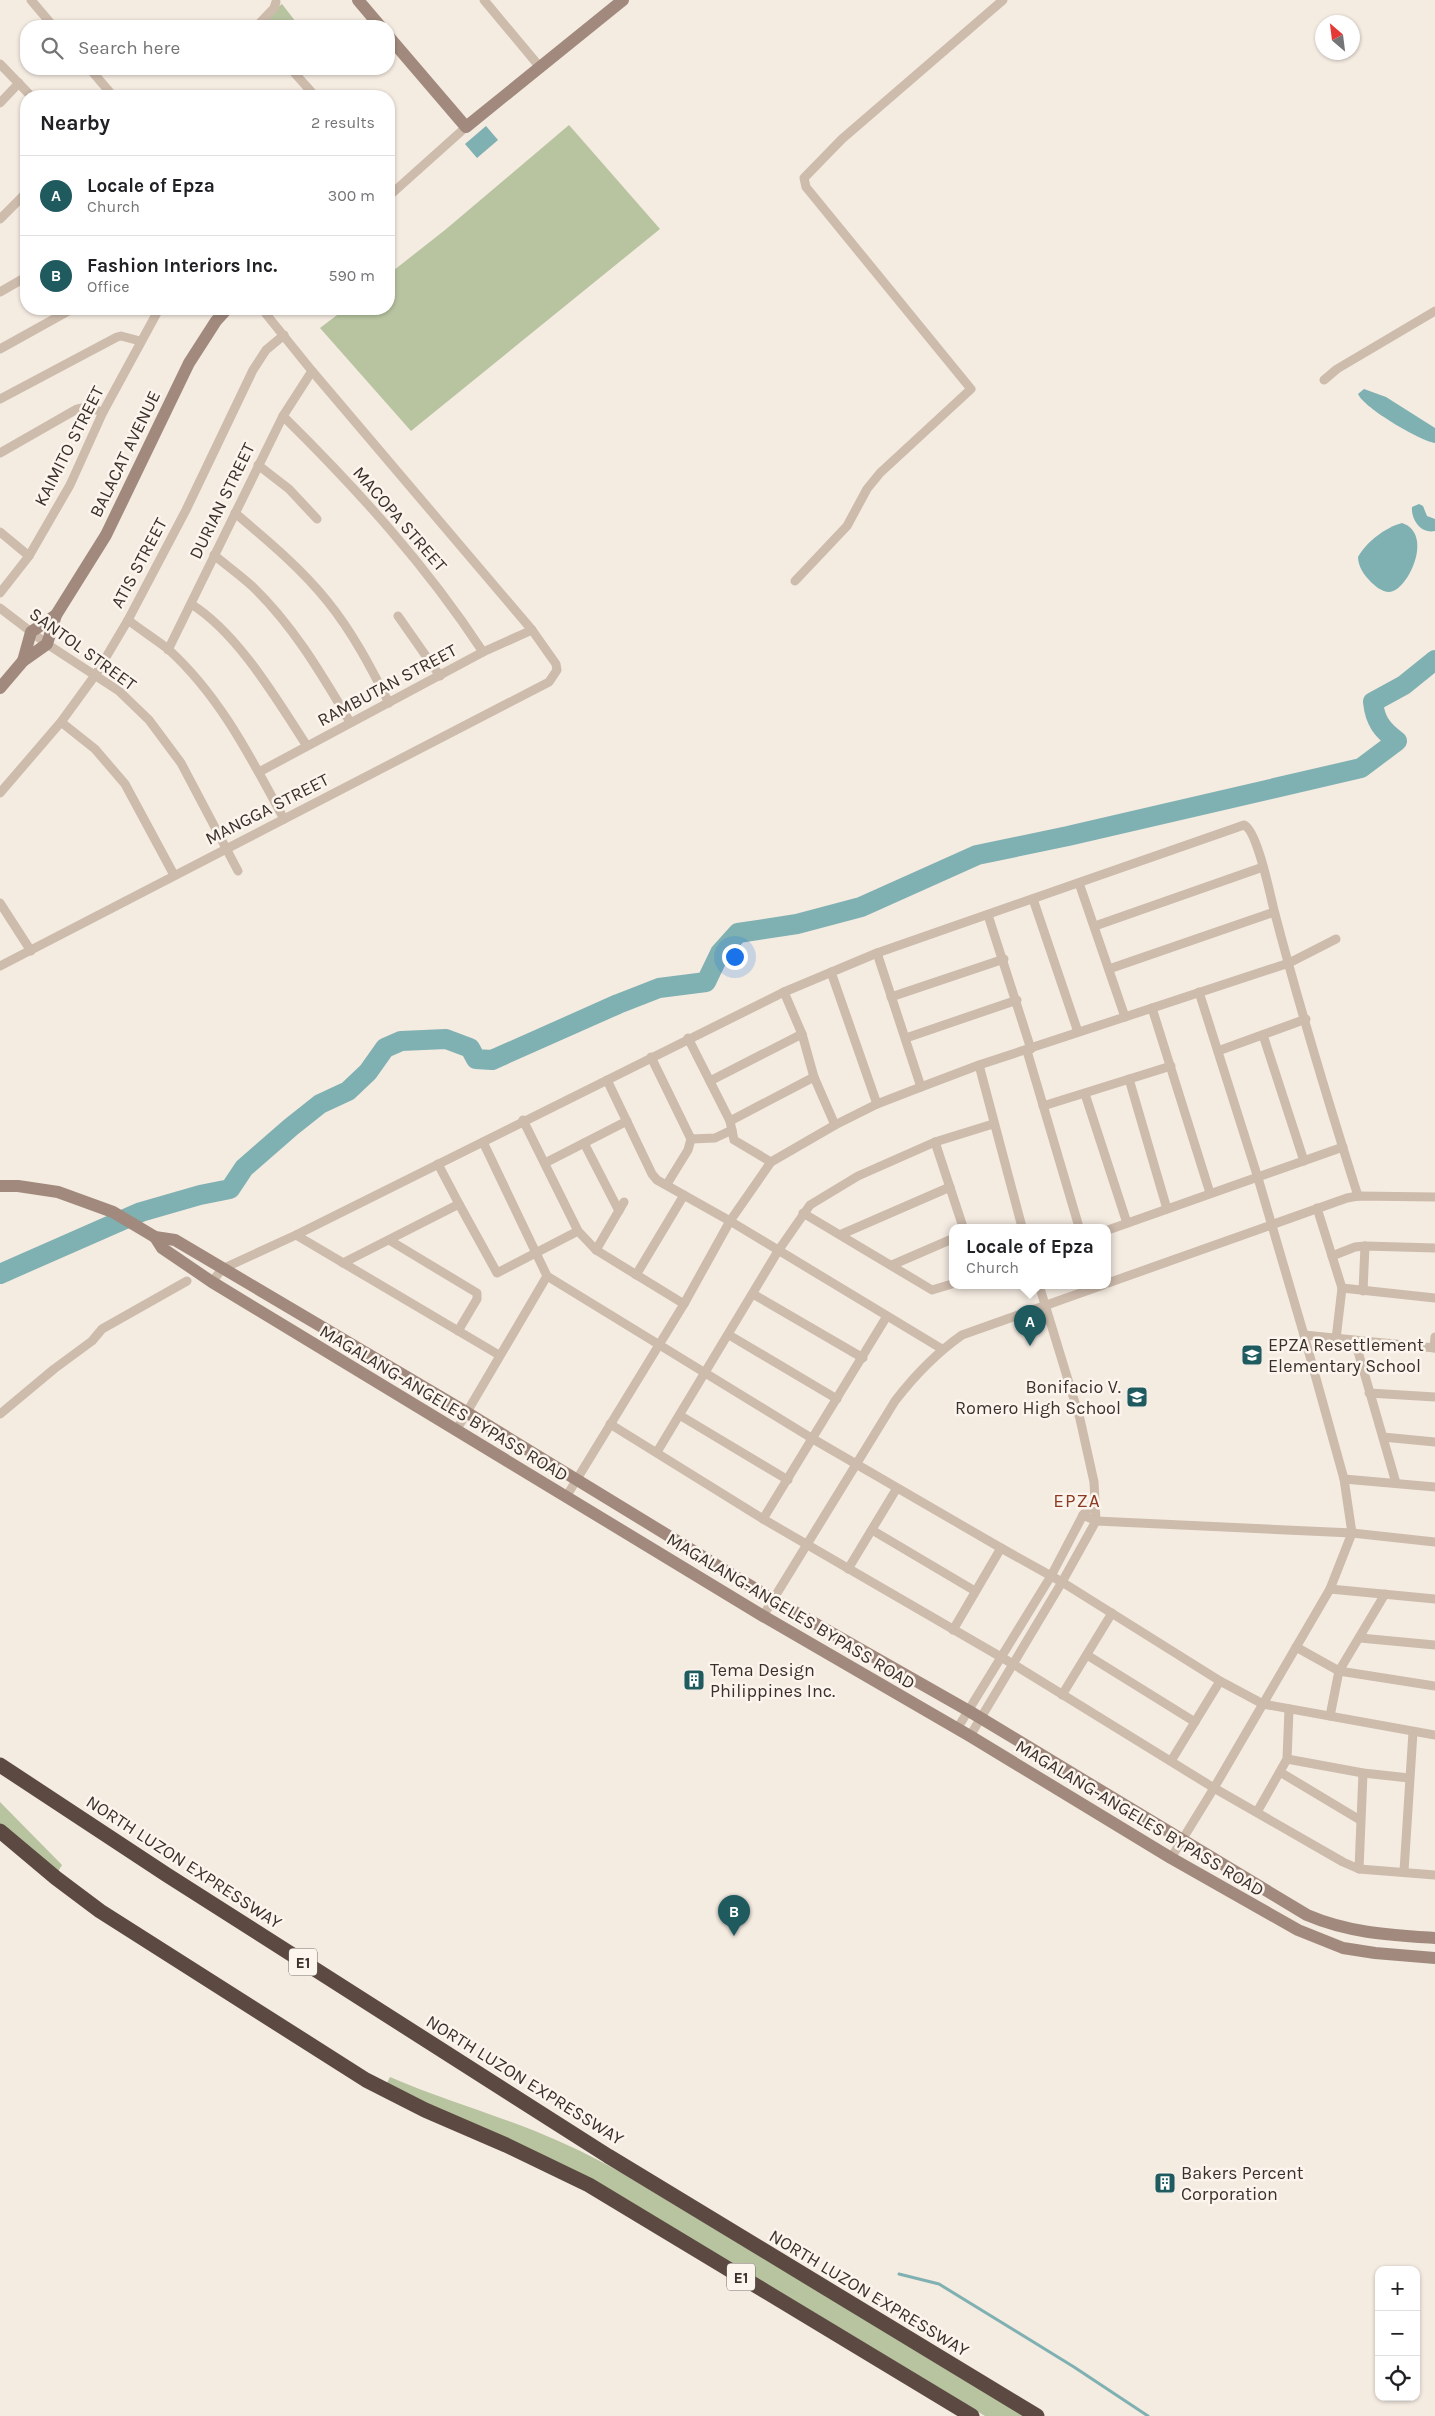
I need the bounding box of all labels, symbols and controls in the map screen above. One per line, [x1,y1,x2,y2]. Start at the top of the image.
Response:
north arrow [1315,15,1360,60]
search box [20,20,395,75]
icon: search [38,34,66,62]
text: Search here [78,37,180,59]
text: Nearby [40,111,110,135]
text: 2 results [311,113,375,132]
text: Locale of Epza [87,175,215,197]
text: A [51,186,61,205]
text: 300 m [328,186,375,205]
text: Church [87,197,140,216]
text: Fashion Interiors Inc. [87,255,277,277]
text: B [51,266,61,285]
text: 590 m [328,266,375,285]
text: Office [87,277,130,296]
street label: KAIMITO STREET [29,382,109,510]
street label: BALACAT AVENUE [85,387,165,521]
street label: DURIAN STREET [184,439,260,563]
street label: MACOPA STREET [348,462,452,576]
street label: ATIS STREET [106,514,172,612]
street label: SANTOL STREET [25,603,141,695]
street label: RAMBUTAN STREET [313,639,461,731]
street label: MANGGA STREET [201,768,333,850]
your location [722,944,748,970]
popup [949,1224,1111,1289]
text: Locale of Epza [966,1236,1094,1258]
text: Church [966,1258,1019,1277]
pin: A [1014,1305,1046,1346]
street label: MAGALANG-ANGELES BYPASS ROAD [316,1320,572,1486]
place label: EPZA Resettlement Elementary School [1268,1334,1424,1377]
school or university icon: EPZA Resettlement Elementary School [1240,1343,1264,1367]
place label: Bonifacio V. Romero High School [955,1376,1121,1419]
school or university icon: Bonifacio V. Romero High School [1125,1385,1149,1409]
district label: EPZA [1053,1490,1101,1512]
street label: MAGALANG-ANGELES BYPASS ROAD [663,1528,919,1694]
place label: Tema Design Philippines Inc. [710,1659,835,1702]
building icon: Tema Design Philippines Inc. [682,1668,706,1692]
street label: MAGALANG-ANGELES BYPASS ROAD [1012,1735,1268,1901]
street label: NORTH LUZON EXPRESSWAY [82,1790,286,1934]
pin: B [718,1895,750,1936]
road number: E1 [289,1948,317,1975]
street label: NORTH LUZON EXPRESSWAY [422,2010,628,2150]
place label: Bakers Percent Corporation [1181,2162,1304,2205]
building icon: Bakers Percent Corporation [1153,2171,1177,2195]
street label: NORTH LUZON EXPRESSWAY [765,2225,973,2361]
road number: E1 [727,2264,755,2290]
map controls [1375,2266,1420,2401]
button: + [1375,2266,1420,2311]
button: − [1375,2311,1420,2356]
button: locate [1375,2356,1420,2401]

